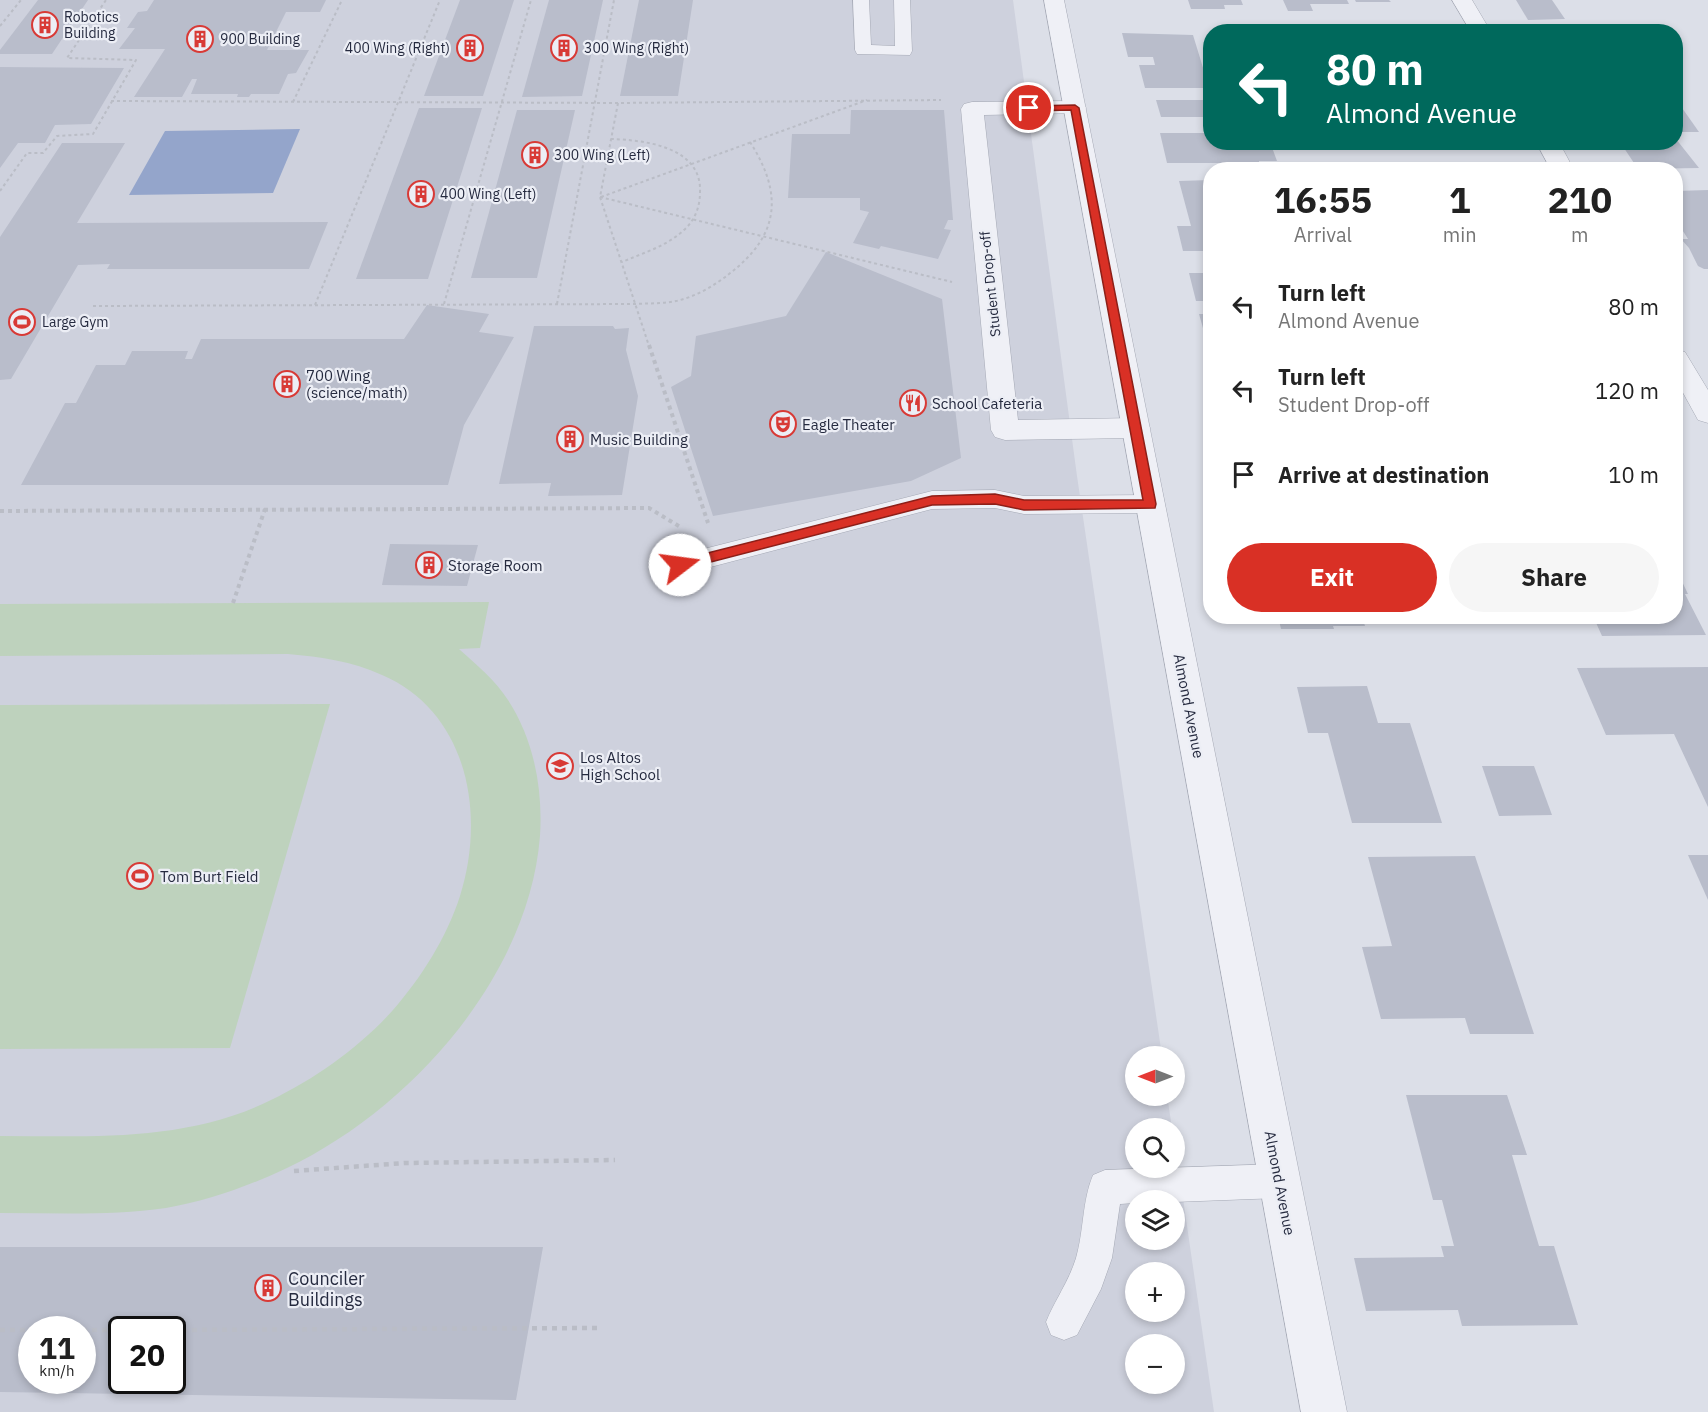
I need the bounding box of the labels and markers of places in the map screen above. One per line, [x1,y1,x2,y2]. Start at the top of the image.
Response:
place label: Robotics Building [64,8,119,42]
building icon: Robotics Building [30,10,60,40]
building icon: 900 Building [185,24,215,54]
place label: 900 Building [220,30,300,48]
building icon: 400 Wing (Right) [455,33,485,63]
building icon: 300 Wing (Right) [549,33,579,63]
place label: 400 Wing (Right) [345,39,450,57]
place label: 300 Wing (Right) [584,39,689,57]
pin [1003,82,1054,133]
building icon: 300 Wing (Left) [520,140,550,170]
place label: 300 Wing (Left) [554,146,651,164]
building icon: 400 Wing (Left) [406,179,436,209]
place label: 400 Wing (Left) [440,185,537,203]
sports icon: Large Gym [7,307,37,337]
place label: Large Gym [42,313,109,331]
place label: 700 Wing (science/math) [306,366,408,402]
building icon: 700 Wing (science/math) [272,369,302,399]
restaurant icon: School Cafeteria [898,388,928,418]
place label: School Cafeteria [932,394,1042,413]
theatre icon: Eagle Theater [768,409,798,439]
place label: Eagle Theater [802,415,895,434]
building icon: Music Building [555,424,585,454]
place label: Music Building [590,430,688,449]
building icon: Storage Room [414,550,444,580]
place label: Storage Room [448,556,543,575]
place label: Los Altos High School [580,748,660,784]
school or university icon: Los Altos High School [545,751,575,781]
sports icon: Tom Burt Field [125,861,155,891]
place label: Tom Burt Field [160,867,258,886]
place label: Counciler Buildings [288,1267,365,1311]
building icon: Counciler Buildings [253,1273,283,1303]

